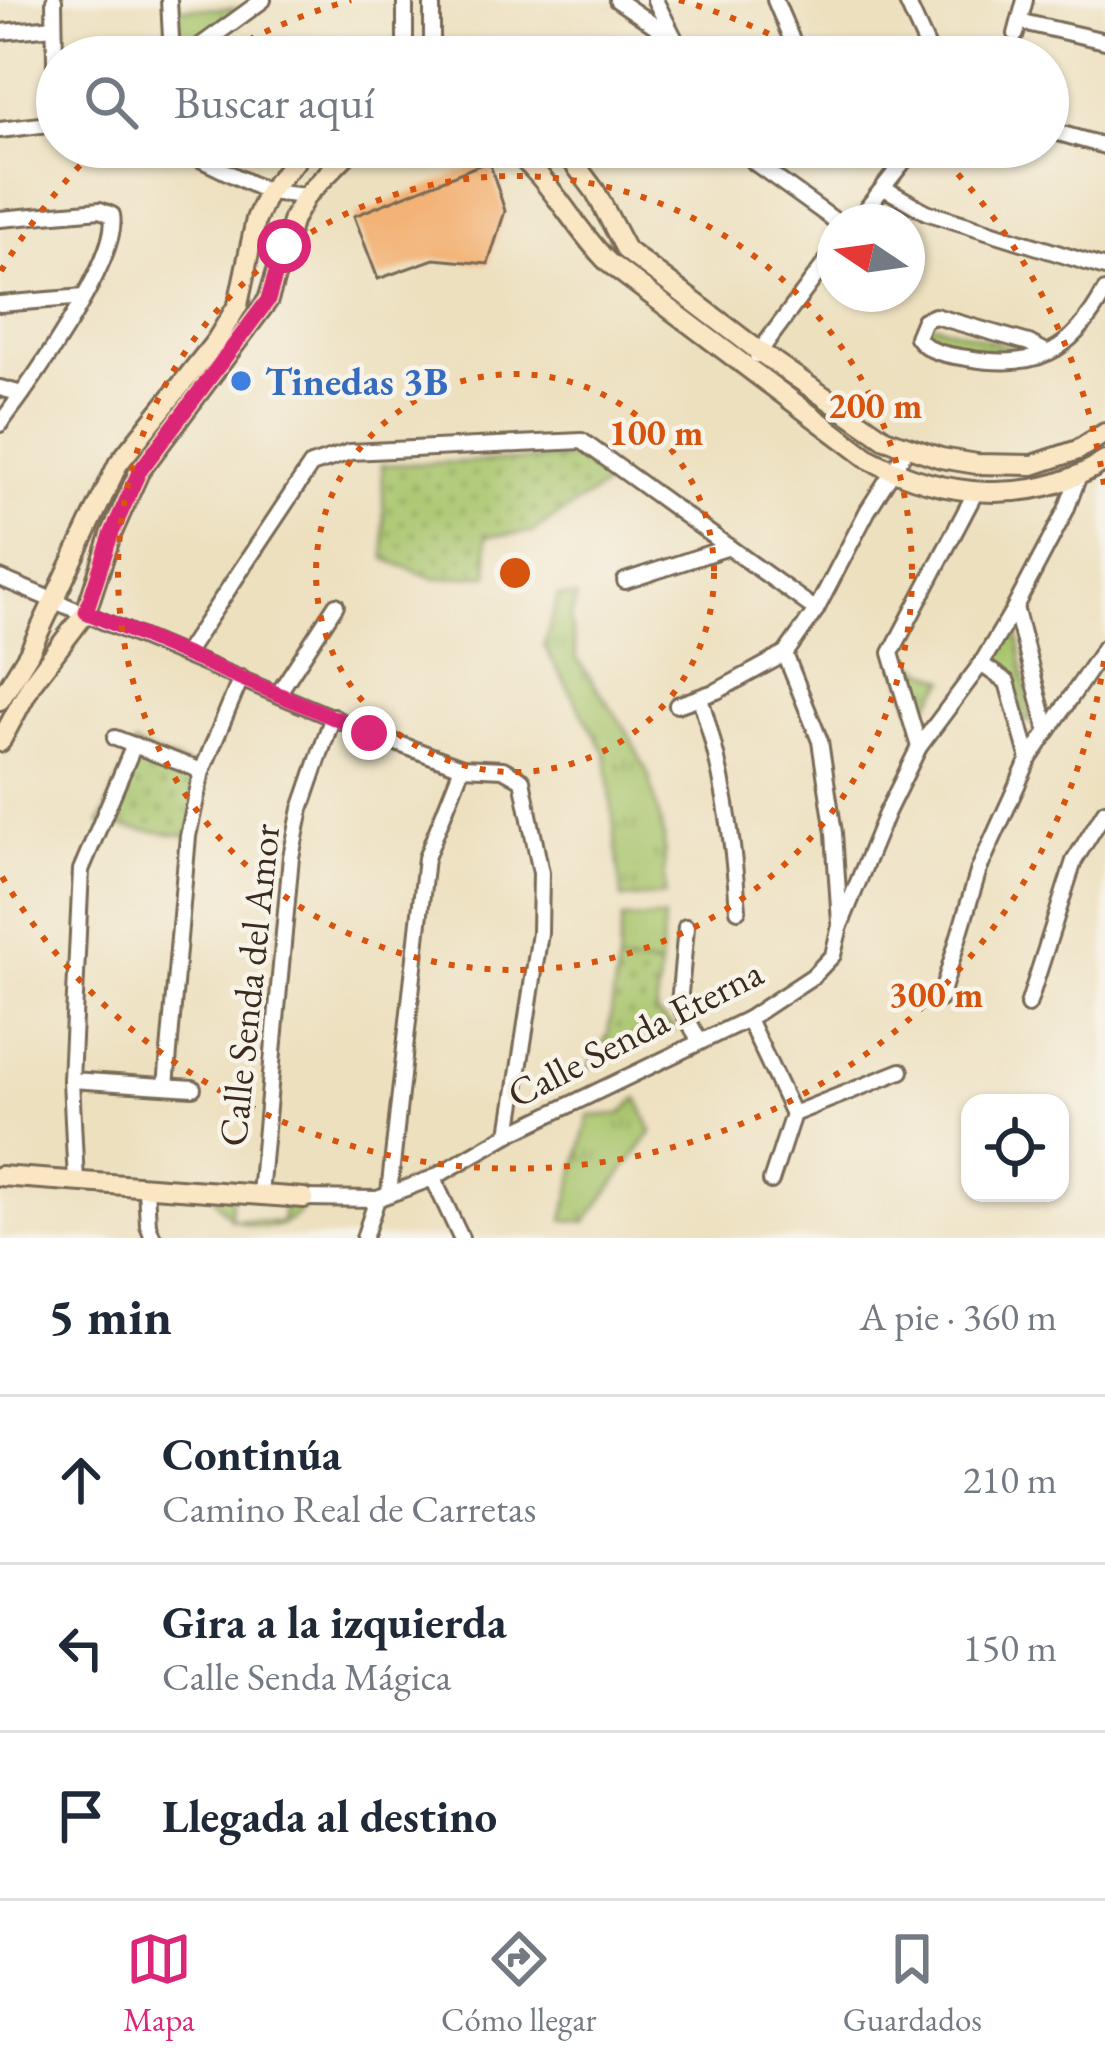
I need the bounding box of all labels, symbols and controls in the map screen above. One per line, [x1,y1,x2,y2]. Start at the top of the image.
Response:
search box [36,36,1069,168]
icon: search [78,69,144,135]
text: Buscar aquí [174,73,374,131]
north arrow [817,204,925,312]
route start [257,219,311,273]
place label: Tinedas 3B [265,356,448,407]
marker: Tinedas 3B [228,368,254,394]
text: 200 m [828,382,922,429]
text: 100 m [609,409,703,456]
centre of rings [494,552,536,594]
route end [342,706,396,760]
street label: Calle Senda del Amor [207,821,291,1149]
street label: Calle Senda Eterna [499,947,772,1119]
text: 300 m [889,971,983,1018]
map controls [961,1094,1069,1202]
button: locate [961,1094,1069,1202]
text: 5 min [48,1283,172,1349]
text: A pie · 360 m [860,1291,1057,1342]
text: Continúa [162,1425,341,1483]
icon: ahead [48,1447,114,1513]
text: 210 m [963,1454,1057,1505]
text: Camino Real de Carretas [162,1483,536,1534]
text: Gira a la izquierda [162,1593,507,1651]
icon: left [48,1615,114,1681]
text: 150 m [963,1622,1057,1673]
text: Calle Senda Mágica [162,1651,451,1702]
icon: arrive [48,1783,114,1849]
text: Llegada al destino [162,1787,497,1845]
tab: Mapa [123,1926,195,2041]
tab: Cómo llegar [441,1926,597,2041]
tab: Guardados [843,1926,982,2041]

